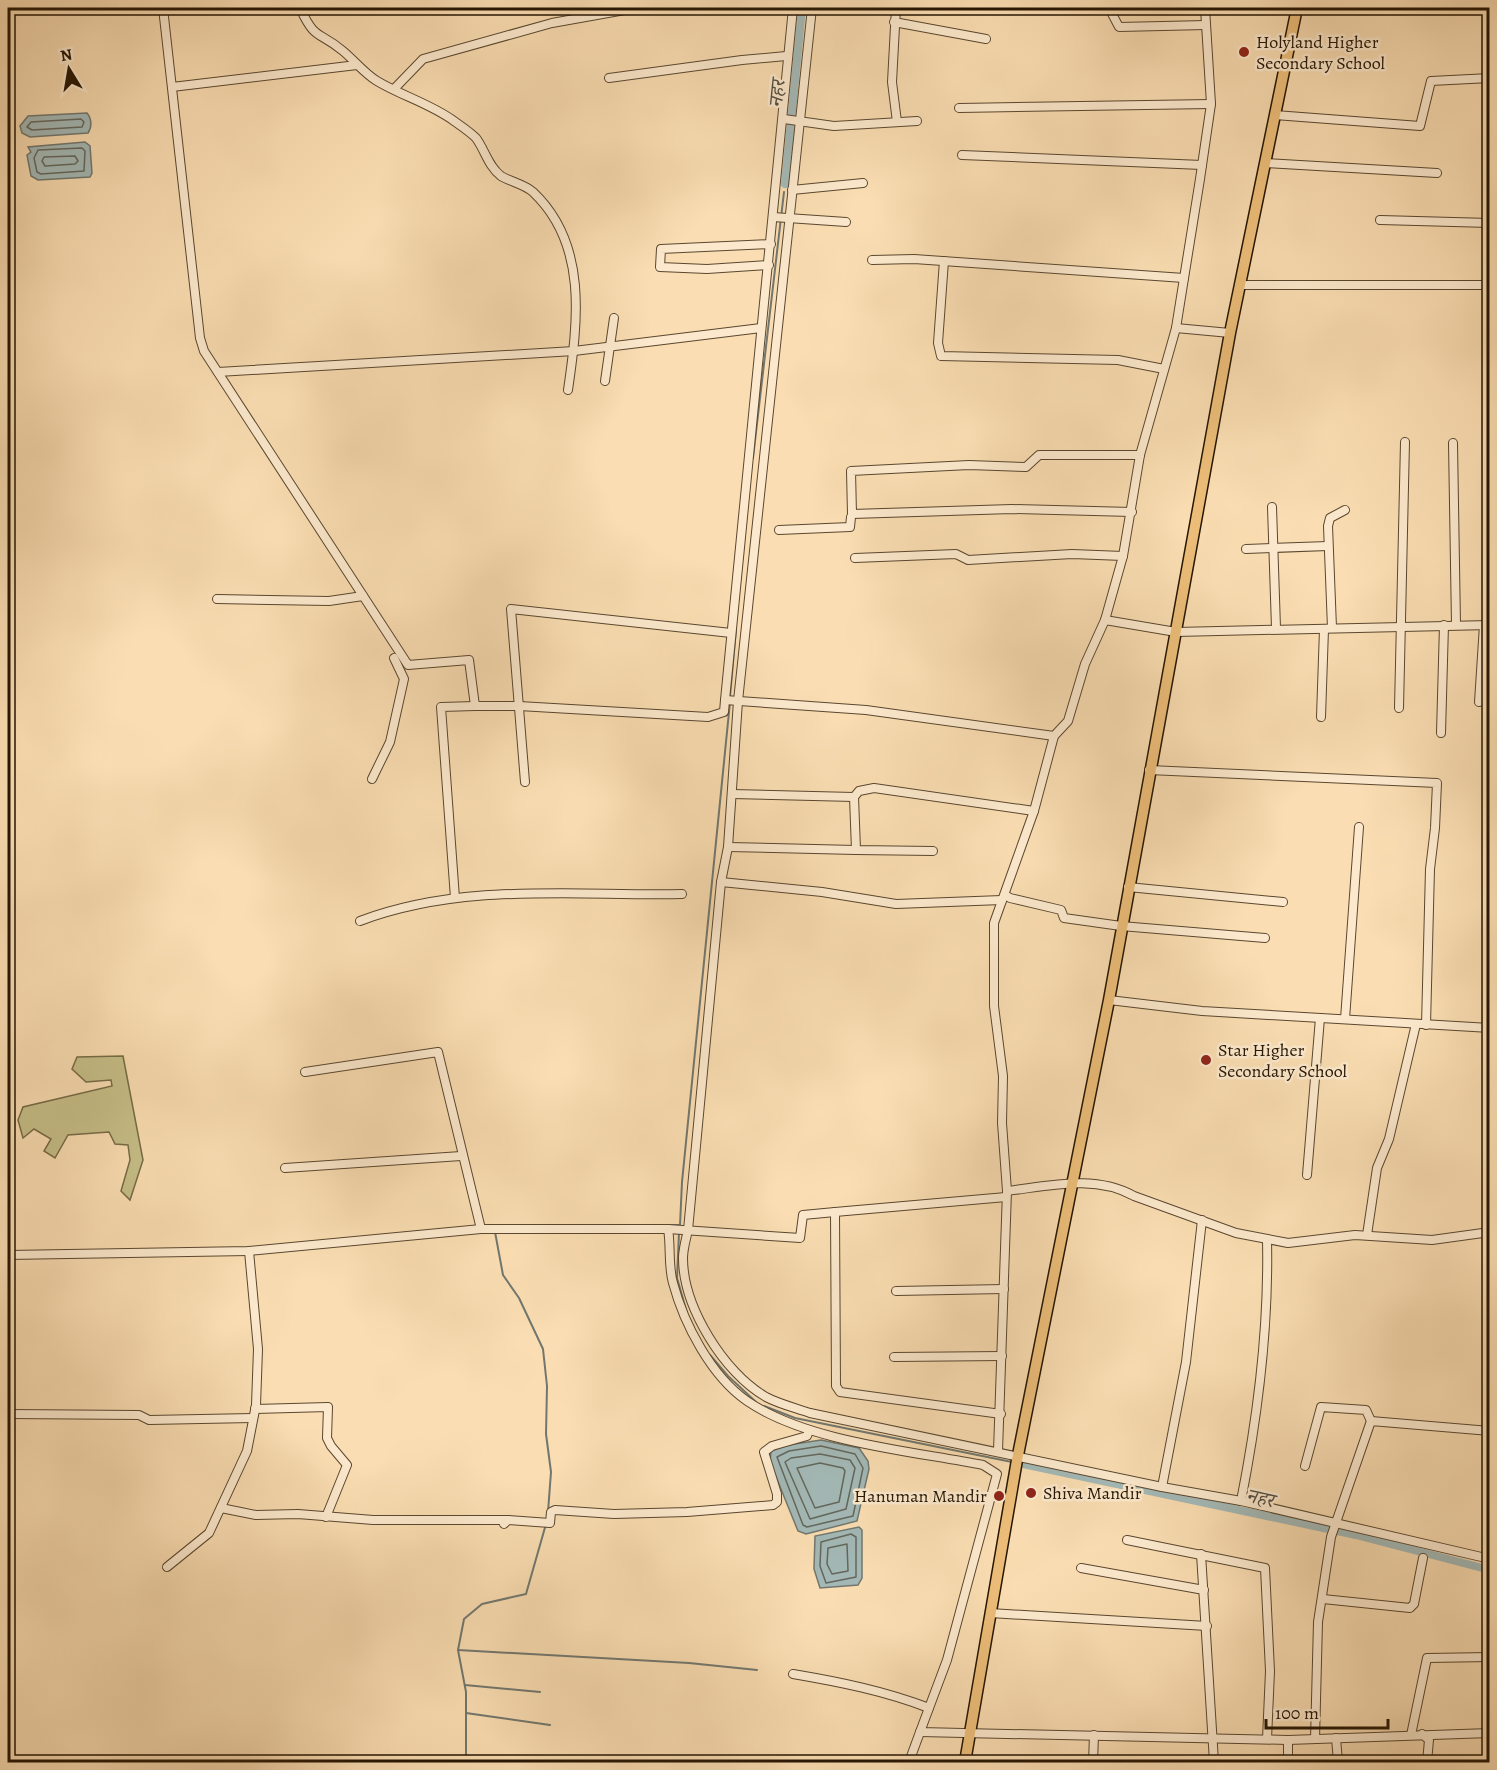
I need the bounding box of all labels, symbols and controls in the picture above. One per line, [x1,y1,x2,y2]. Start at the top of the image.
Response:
place label: Holyland Higher Secondary School [1256,30,1386,75]
north arrow [39,39,99,99]
text: N [59,43,74,67]
marker: Holyland Higher Secondary School [1237,45,1251,59]
water label: नहर [762,75,792,109]
place label: Star Higher Secondary School [1218,1038,1348,1083]
marker: Star Higher Secondary School [1199,1053,1213,1067]
place label: Shiva Mandir [1043,1481,1142,1505]
water label: नहर [1244,1482,1281,1515]
place label: Hanuman Mandir [854,1484,987,1508]
marker: Shiva Mandir [1024,1486,1038,1500]
marker: Hanuman Mandir [992,1489,1006,1503]
scale bar [1266,1692,1388,1730]
text: 100 m [1275,1701,1319,1725]

